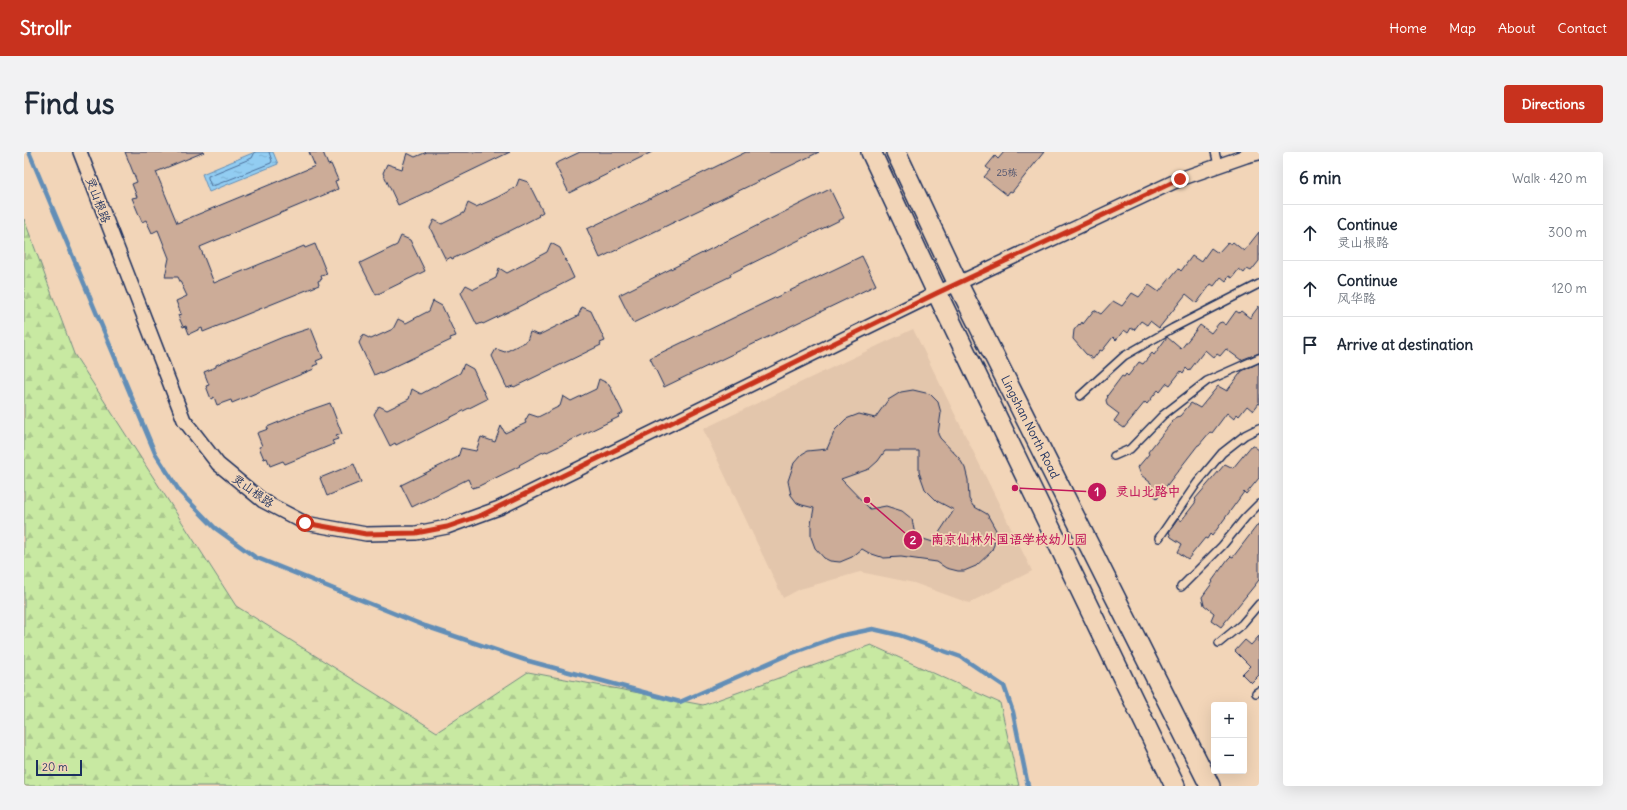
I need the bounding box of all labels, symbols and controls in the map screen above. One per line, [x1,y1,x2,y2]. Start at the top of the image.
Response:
text: Strollr [20,16,71,40]
text: Home [1389,19,1427,37]
text: Map [1449,19,1476,37]
text: About [1498,19,1536,37]
text: Contact [1558,19,1607,37]
button: Directions [1504,85,1603,123]
text: Find us [24,86,115,122]
house number: 25栋 [996,166,1018,179]
text: 6 min [1299,167,1341,189]
route end [1171,170,1189,188]
text: Walk · 420 m [1512,170,1587,187]
street label: 灵山根路 [83,175,114,225]
text: Continue [1337,215,1398,234]
icon: ahead [1299,222,1321,244]
text: 300 m [1548,224,1587,241]
text: 灵山根路 [1337,234,1389,251]
text: Continue [1337,271,1398,290]
icon: ahead [1299,278,1321,300]
text: 120 m [1552,280,1587,297]
text: 风华路 [1337,290,1376,307]
icon: arrive [1299,334,1321,356]
text: Arrive at destination [1337,335,1473,354]
street label: Lingshan North Road [998,373,1063,481]
street label: 灵山根路 [229,470,277,511]
callout: 灵山北路中 [1087,479,1188,504]
text: 灵山北路中 [1115,483,1181,500]
text: 1 [1095,484,1099,499]
route start [296,514,314,532]
callout: 南京仙林外国语学校幼儿园 [903,527,1095,552]
text: 南京仙林外国语学校幼儿园 [931,531,1087,548]
text: 2 [910,532,917,547]
map controls [1211,702,1247,774]
button: + [1211,702,1247,738]
button: − [1211,738,1247,774]
scale bar [36,758,82,777]
text: 20 m [42,760,68,774]

